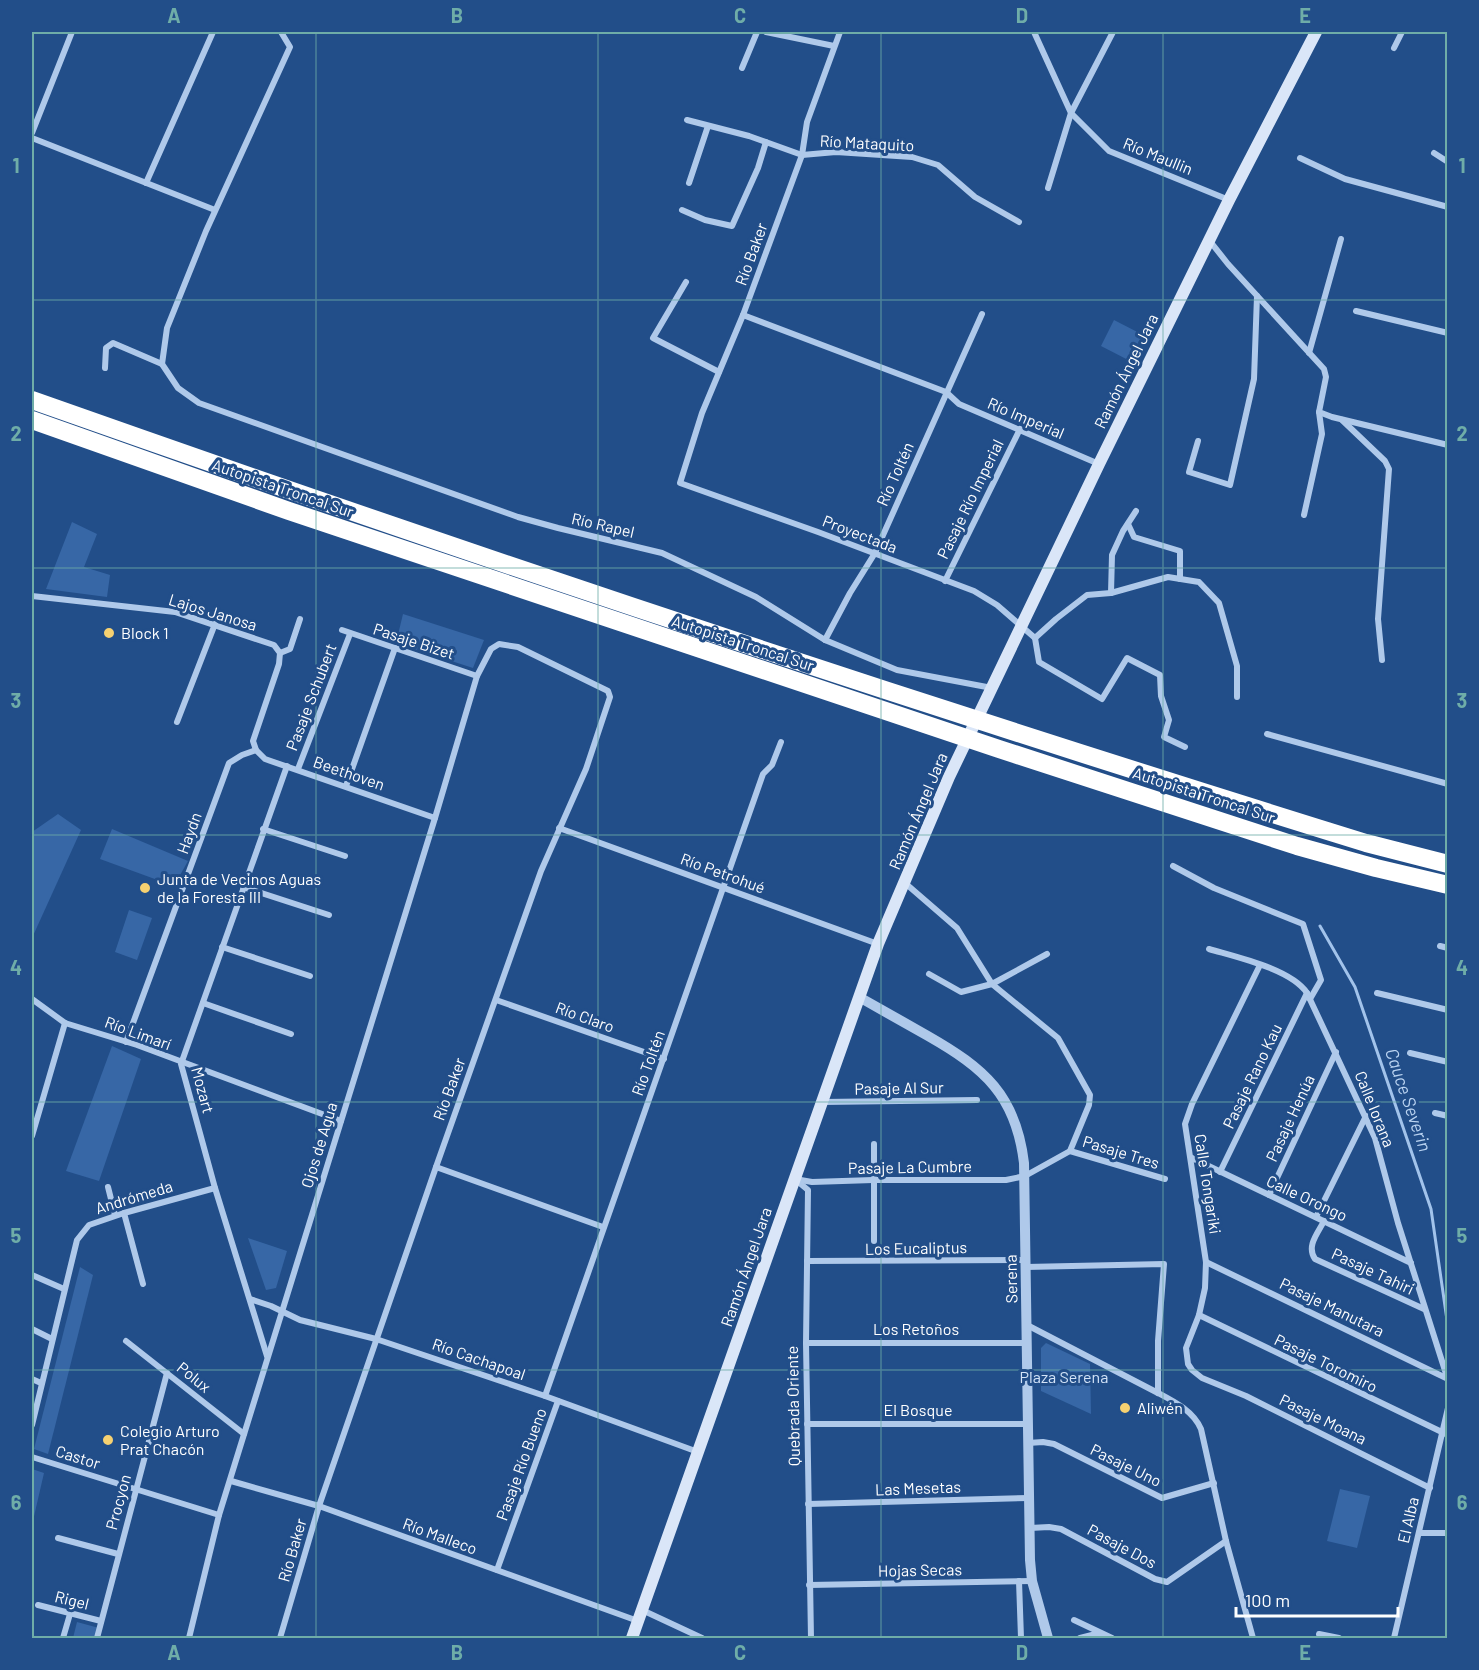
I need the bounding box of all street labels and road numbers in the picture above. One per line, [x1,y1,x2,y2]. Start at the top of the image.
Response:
street label: Río Mataquito [819,131,915,154]
street label: Río Maullin [1121,133,1196,178]
street label: Río Baker [730,220,771,288]
street label: Ramón Ángel Jara [1090,310,1162,431]
street label: Río Imperial [985,393,1067,442]
street label: Pasaje Río Imperial [932,436,1007,562]
street label: Río Toltén [872,439,917,509]
street label: Autopista Troncal Sur [210,454,357,521]
street label: Río Rapel [570,508,636,541]
street label: Proyectada [820,511,900,556]
street label: Lajos Janosa [167,589,260,634]
street label: Autopista Troncal Sur [669,611,817,675]
street label: Pasaje Bizet [371,618,457,663]
street label: Pasaje Schubert [281,641,340,753]
street label: Ramón Ángel Jara [884,749,951,872]
street label: Beethoven [311,751,387,794]
street label: Autopista Troncal Sur [1130,763,1278,827]
street label: Haydn [172,809,205,856]
street label: Río Petrohué [678,848,768,897]
street label: Río Claro [553,997,617,1036]
street label: Río Limarí [103,1012,174,1053]
street label: Pasaje Rano Kau [1218,1020,1285,1131]
street label: Río Toltén [627,1028,668,1098]
street label: Río Baker [428,1055,469,1123]
street label: Mozart [188,1065,219,1115]
street label: Calle Iorana [1352,1068,1399,1150]
street label: Pasaje Henúa [1261,1071,1318,1164]
street label: Pasaje Al Sur [854,1077,944,1098]
street label: Ojos de Agua [296,1100,341,1190]
street label: Pasaje Tres [1080,1131,1162,1172]
street label: Calle Tongariki [1191,1133,1226,1235]
street label: Pasaje La Cumbre [848,1156,972,1177]
street label: Calle Orongo [1264,1171,1351,1225]
street label: Andrómeda [93,1176,175,1217]
street label: Ramón Ángel Jara [716,1205,775,1329]
street label: Los Eucaliptus [865,1237,967,1258]
street label: Pasaje Tahiri [1329,1243,1417,1298]
street label: Serena [1001,1254,1020,1304]
street label: Pasaje Manutara [1277,1273,1388,1340]
street label: Los Retoños [873,1319,959,1338]
street label: Pasaje Toromiro [1272,1329,1381,1396]
street label: Río Cachapoal [430,1334,528,1383]
street label: Quebrada Oriente [782,1346,803,1466]
street label: Polux [174,1357,215,1396]
street label: Pasaje Moana [1277,1389,1370,1448]
street label: El Bosque [884,1400,952,1419]
street label: Pasaje Río Bueno [491,1405,550,1523]
street label: Pasaje Uno [1088,1439,1165,1490]
street label: Castor [54,1441,103,1472]
street label: Procyon [101,1472,134,1532]
street label: Las Mesetas [875,1477,961,1498]
street label: El Alba [1393,1495,1422,1545]
street label: Río Malleco [400,1513,480,1558]
street label: Río Baker [273,1516,310,1584]
street label: Pasaje Dos [1084,1519,1160,1572]
street label: Hojas Secas [878,1559,962,1580]
street label: Rigel [53,1586,91,1613]

